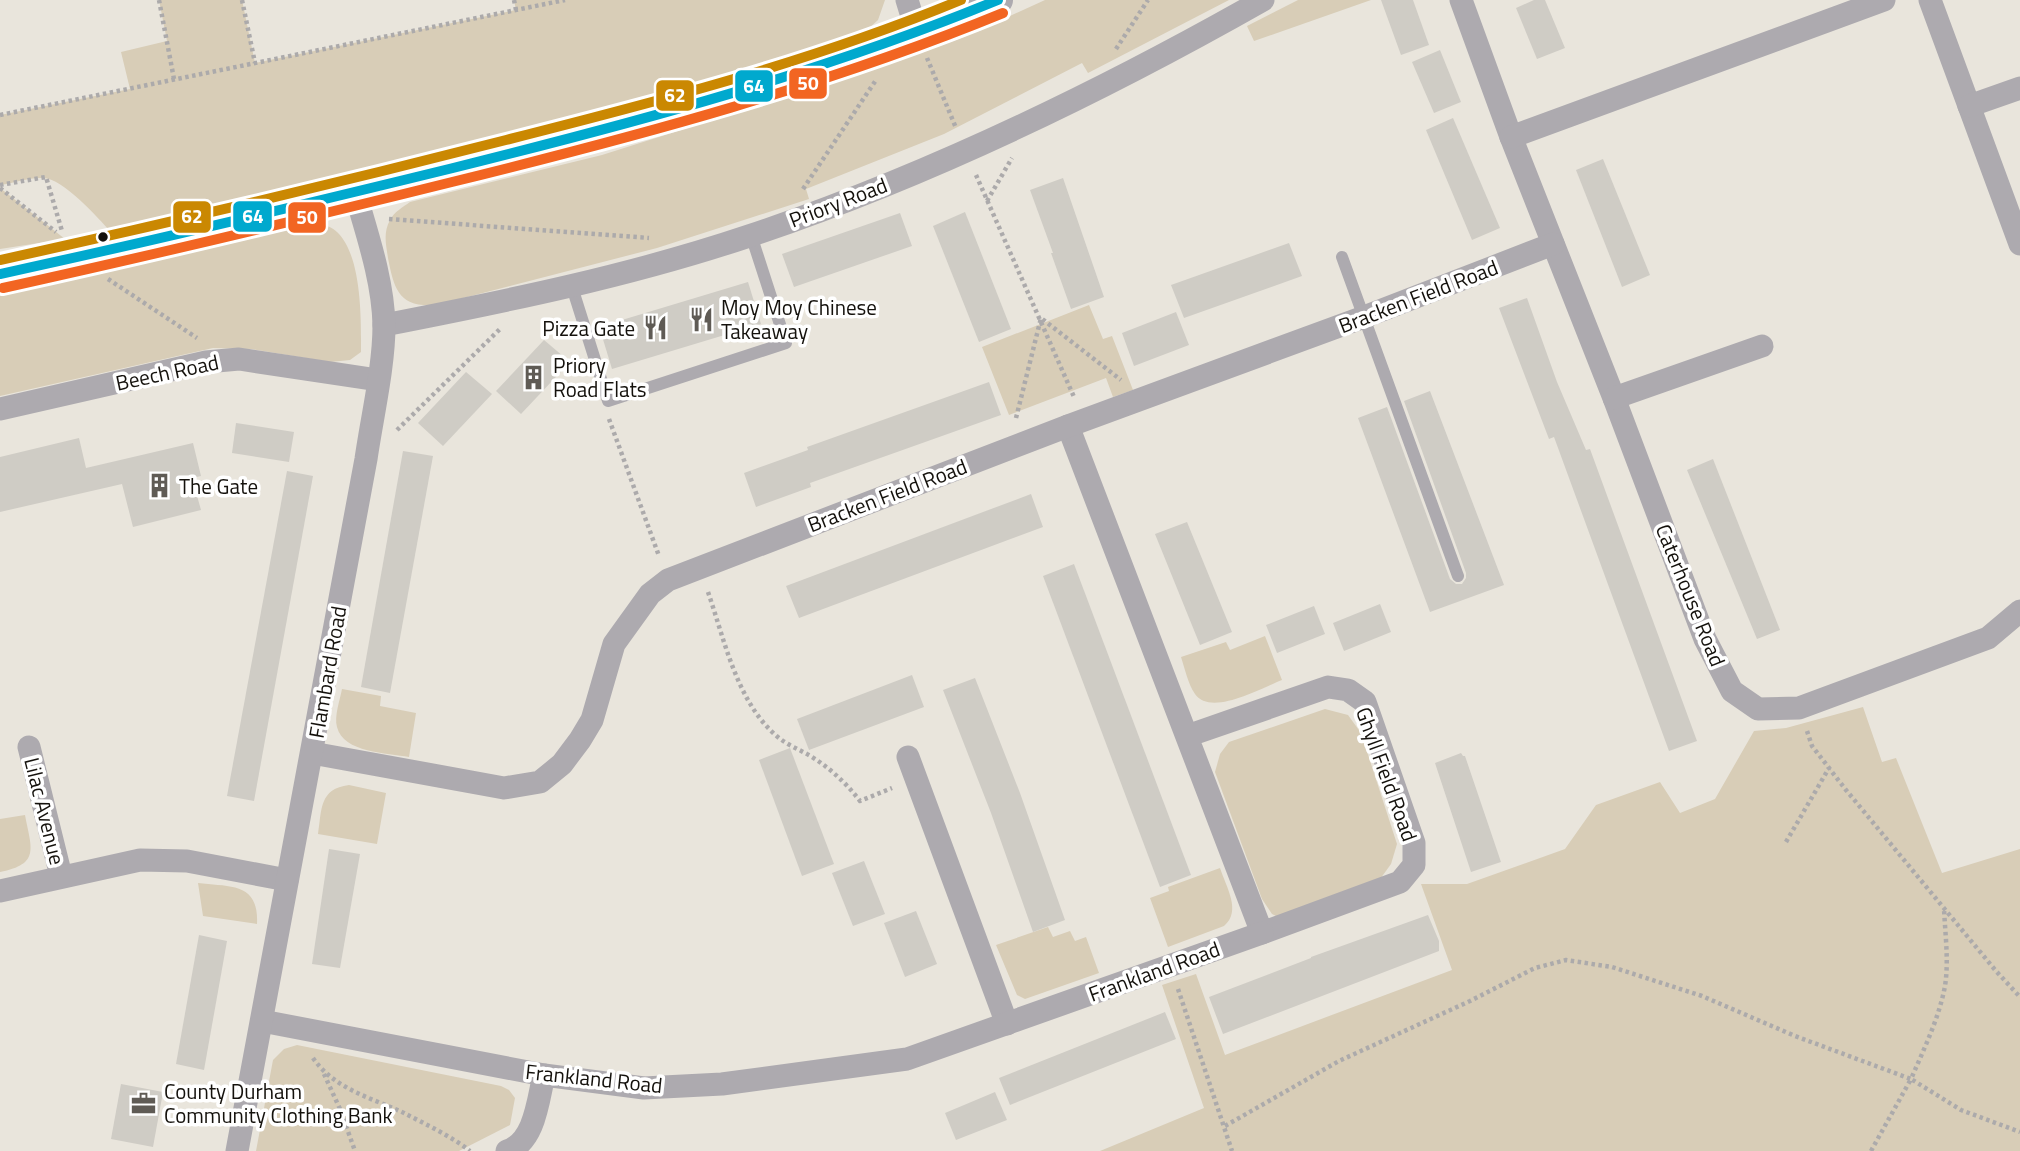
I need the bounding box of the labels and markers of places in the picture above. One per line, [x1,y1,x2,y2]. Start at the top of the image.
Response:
unlabelled marker [96,230,110,244]
place label: Moy Moy Chinese Takeaway [721,291,877,347]
restaurant icon: Moy Moy Chinese Takeaway [687,305,715,333]
place label: Pizza Gate [542,312,635,344]
restaurant icon: Pizza Gate [641,314,669,342]
place label: Priory Road Flats [553,349,647,405]
building icon: Priory Road Flats [519,363,547,391]
place label: The Gate [179,470,258,502]
building icon: The Gate [145,472,173,500]
place label: County Durham Community Clothing Bank [164,1075,393,1131]
office icon: County Durham Community Clothing Bank [130,1089,158,1117]

